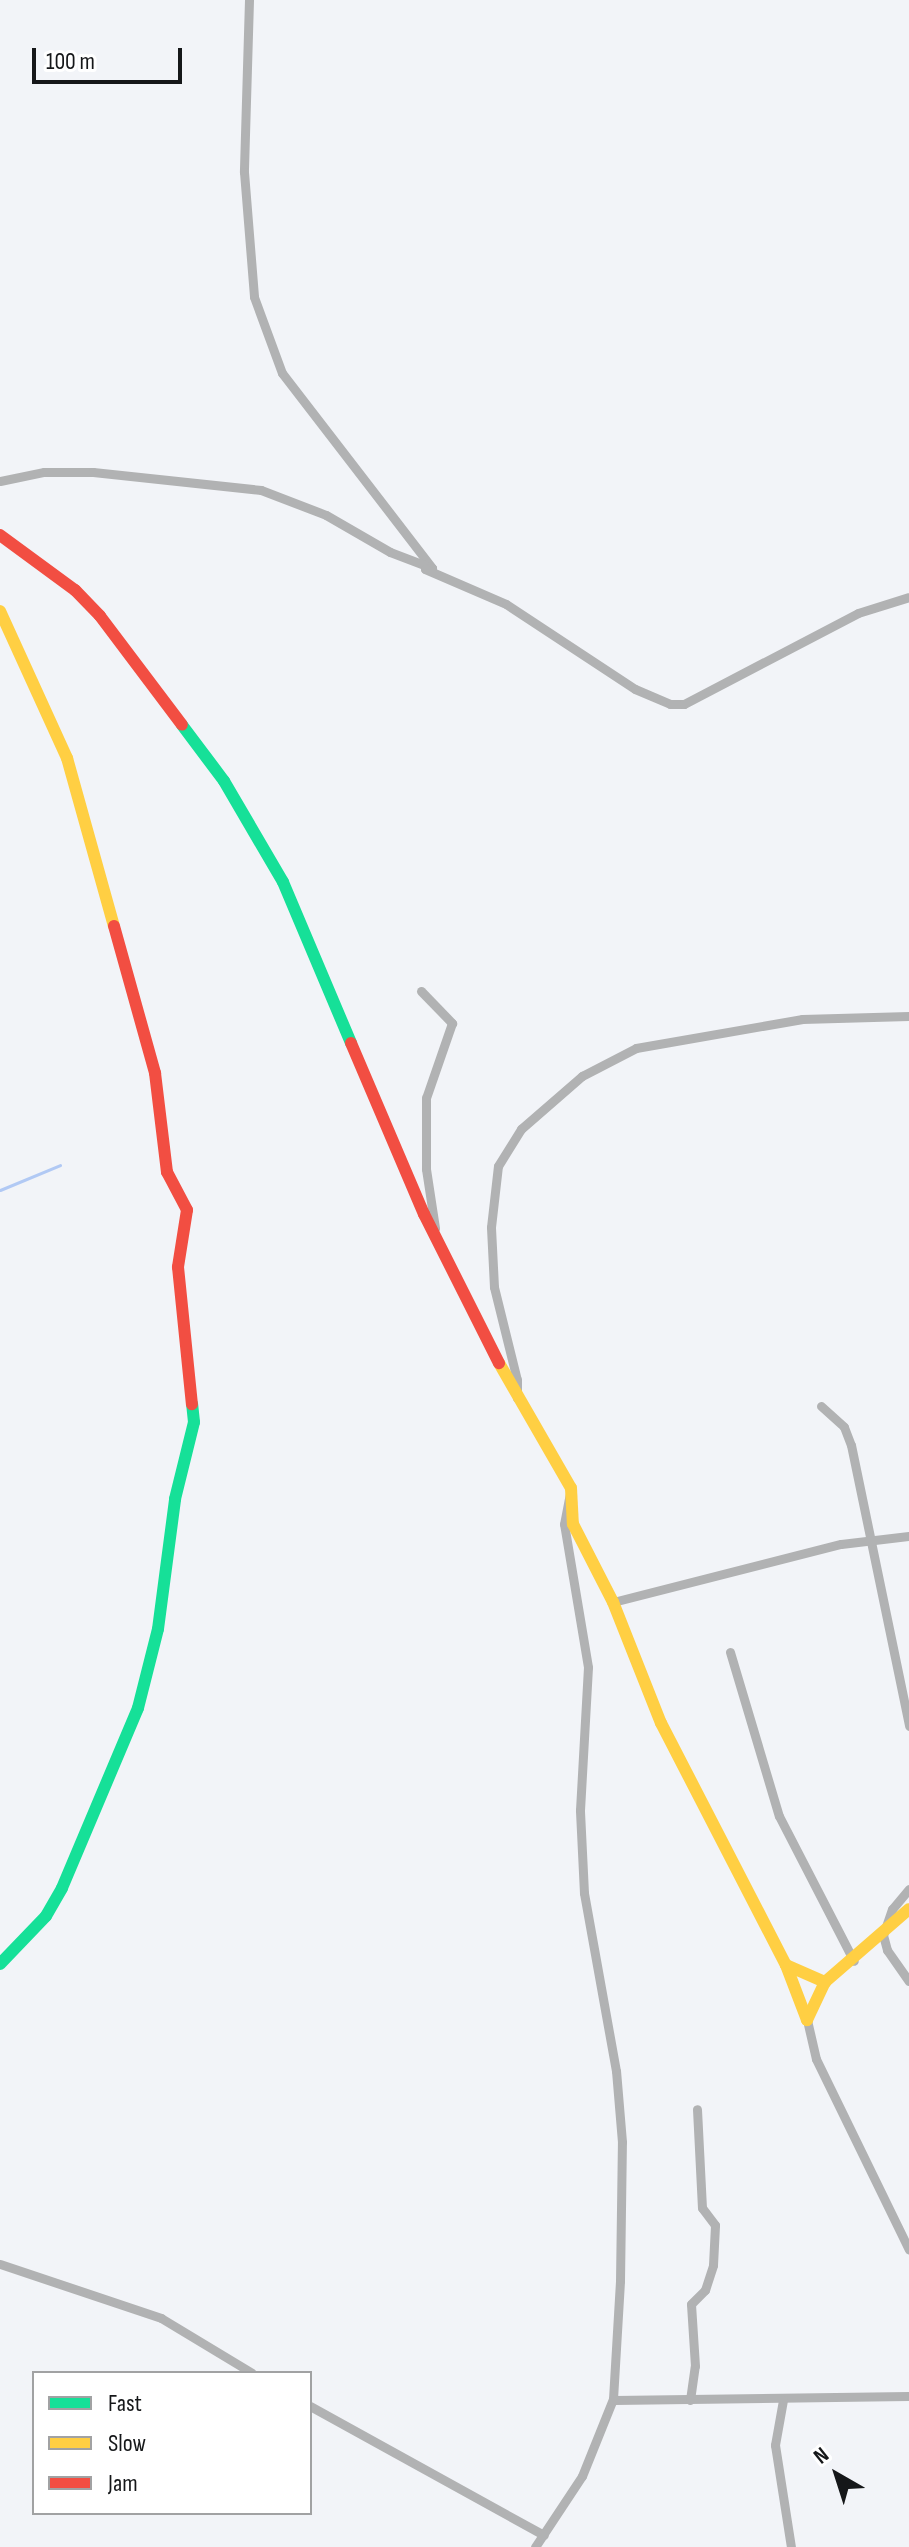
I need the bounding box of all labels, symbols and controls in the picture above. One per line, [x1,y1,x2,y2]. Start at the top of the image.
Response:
scale bar [36,32,186,82]
text: 100 m [46,47,95,76]
legend [32,2371,312,2515]
text: Fast [108,2389,142,2418]
text: Slow [108,2429,146,2458]
north arrow [797,2435,877,2515]
text: N [809,2442,835,2470]
text: Jam [108,2469,138,2498]

